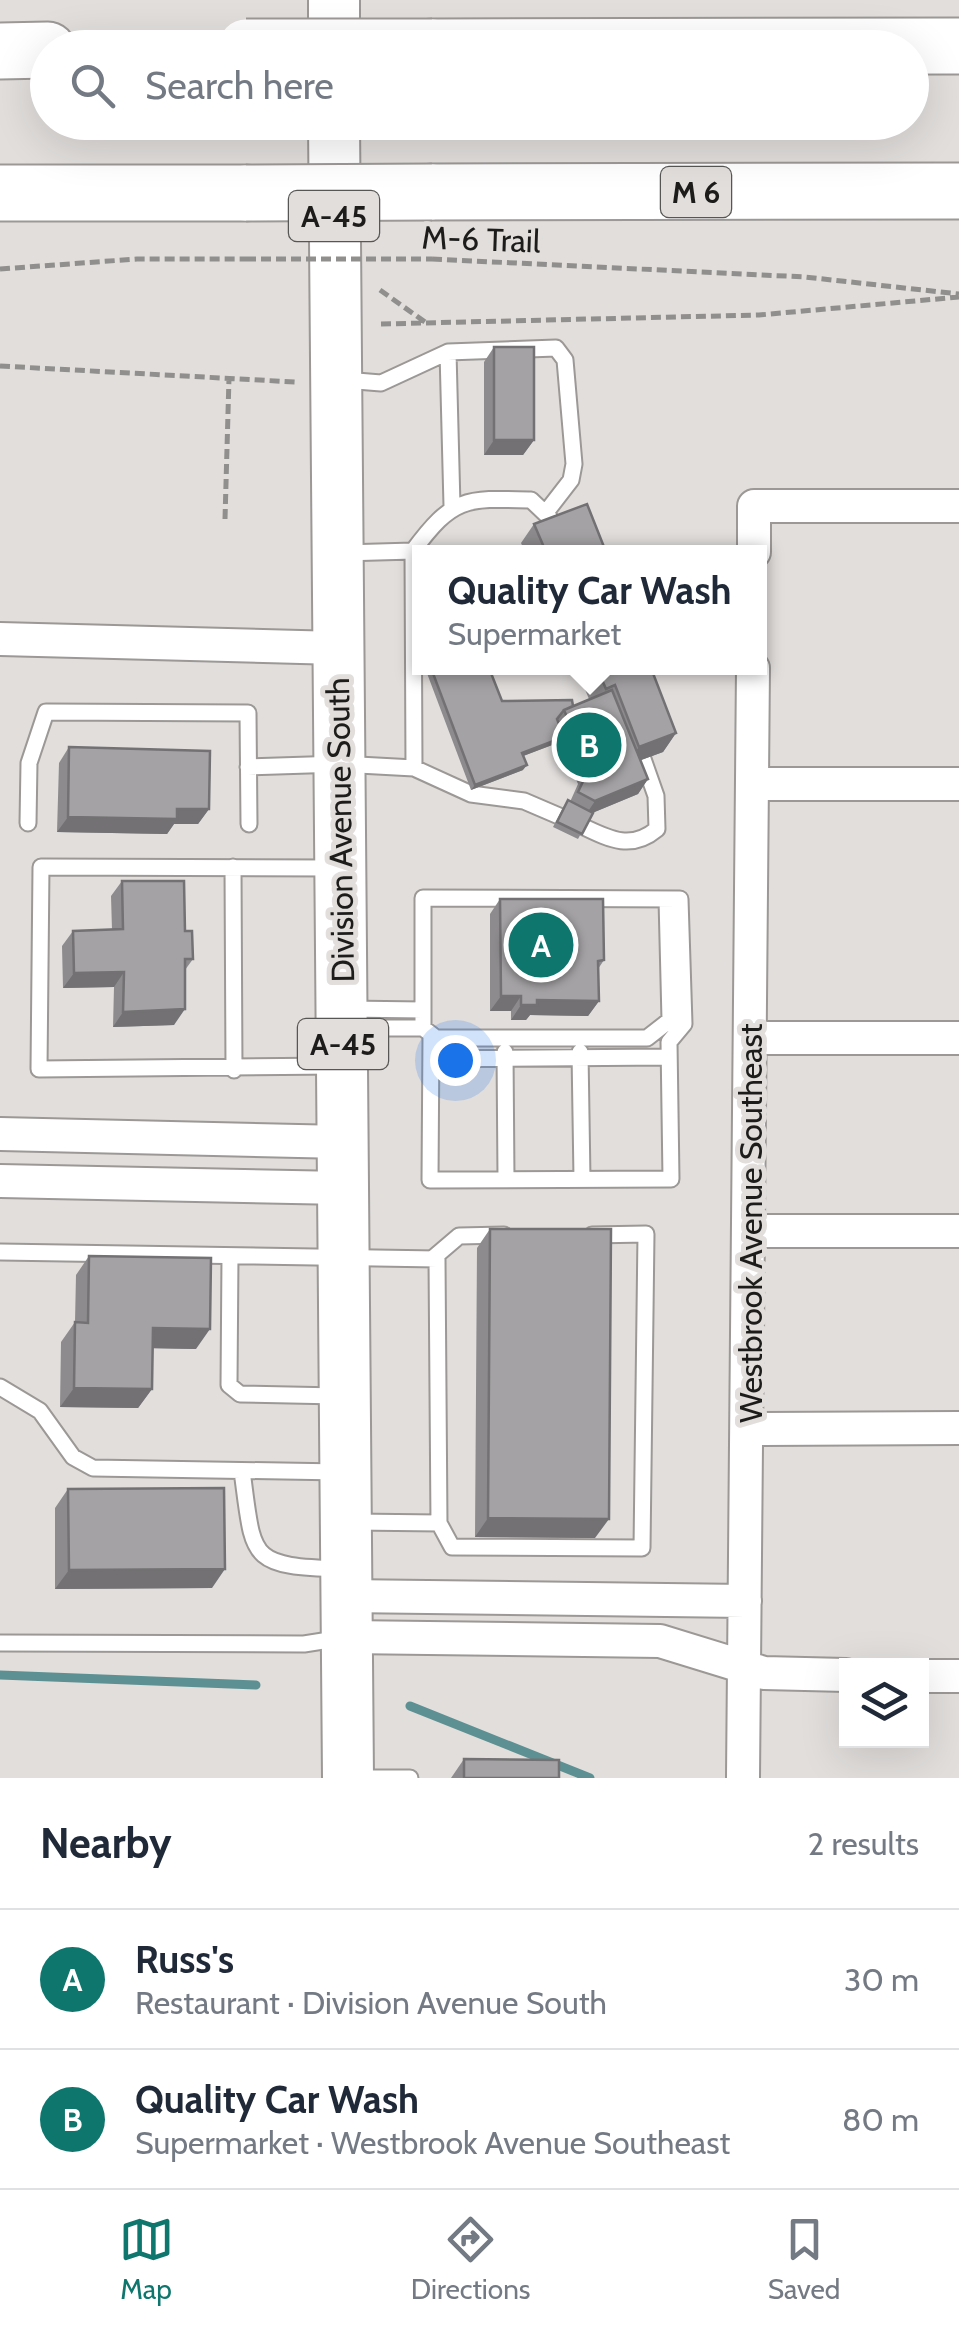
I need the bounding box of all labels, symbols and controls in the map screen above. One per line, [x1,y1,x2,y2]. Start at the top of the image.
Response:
search box [30,30,929,140]
icon: search [65,58,120,113]
text: Search here [145,62,334,109]
road number: M 6 [661,167,731,217]
road number: A-45 [289,191,379,241]
street label: M-6 Trail [421,217,541,261]
popup [412,545,767,675]
text: Quality Car Wash [447,567,732,614]
text: Supermarket [447,614,621,653]
street label: Division Avenue South [318,677,362,983]
pin: B [556,708,622,782]
pin: A [508,908,574,982]
road number: A-45 [298,1019,388,1069]
street label: Westbrook Avenue Southeast [731,1023,770,1423]
your location [430,1035,481,1086]
map controls [839,1658,929,1748]
button: layers [839,1658,929,1748]
text: Nearby [40,1817,172,1869]
text: 2 results [808,1824,919,1863]
text: Russ's [135,1936,234,1983]
text: A [62,1960,83,1999]
text: 30 m [844,1960,919,1999]
text: Restaurant · Division Avenue South [135,1983,607,2022]
text: Quality Car Wash [135,2076,419,2123]
text: B [62,2100,83,2139]
text: 80 m [842,2100,919,2139]
text: Supermarket · Westbrook Avenue Southeast [135,2123,730,2162]
tab: Map [119,2212,174,2306]
tab: Directions [411,2212,530,2306]
tab: Saved [768,2212,840,2306]

